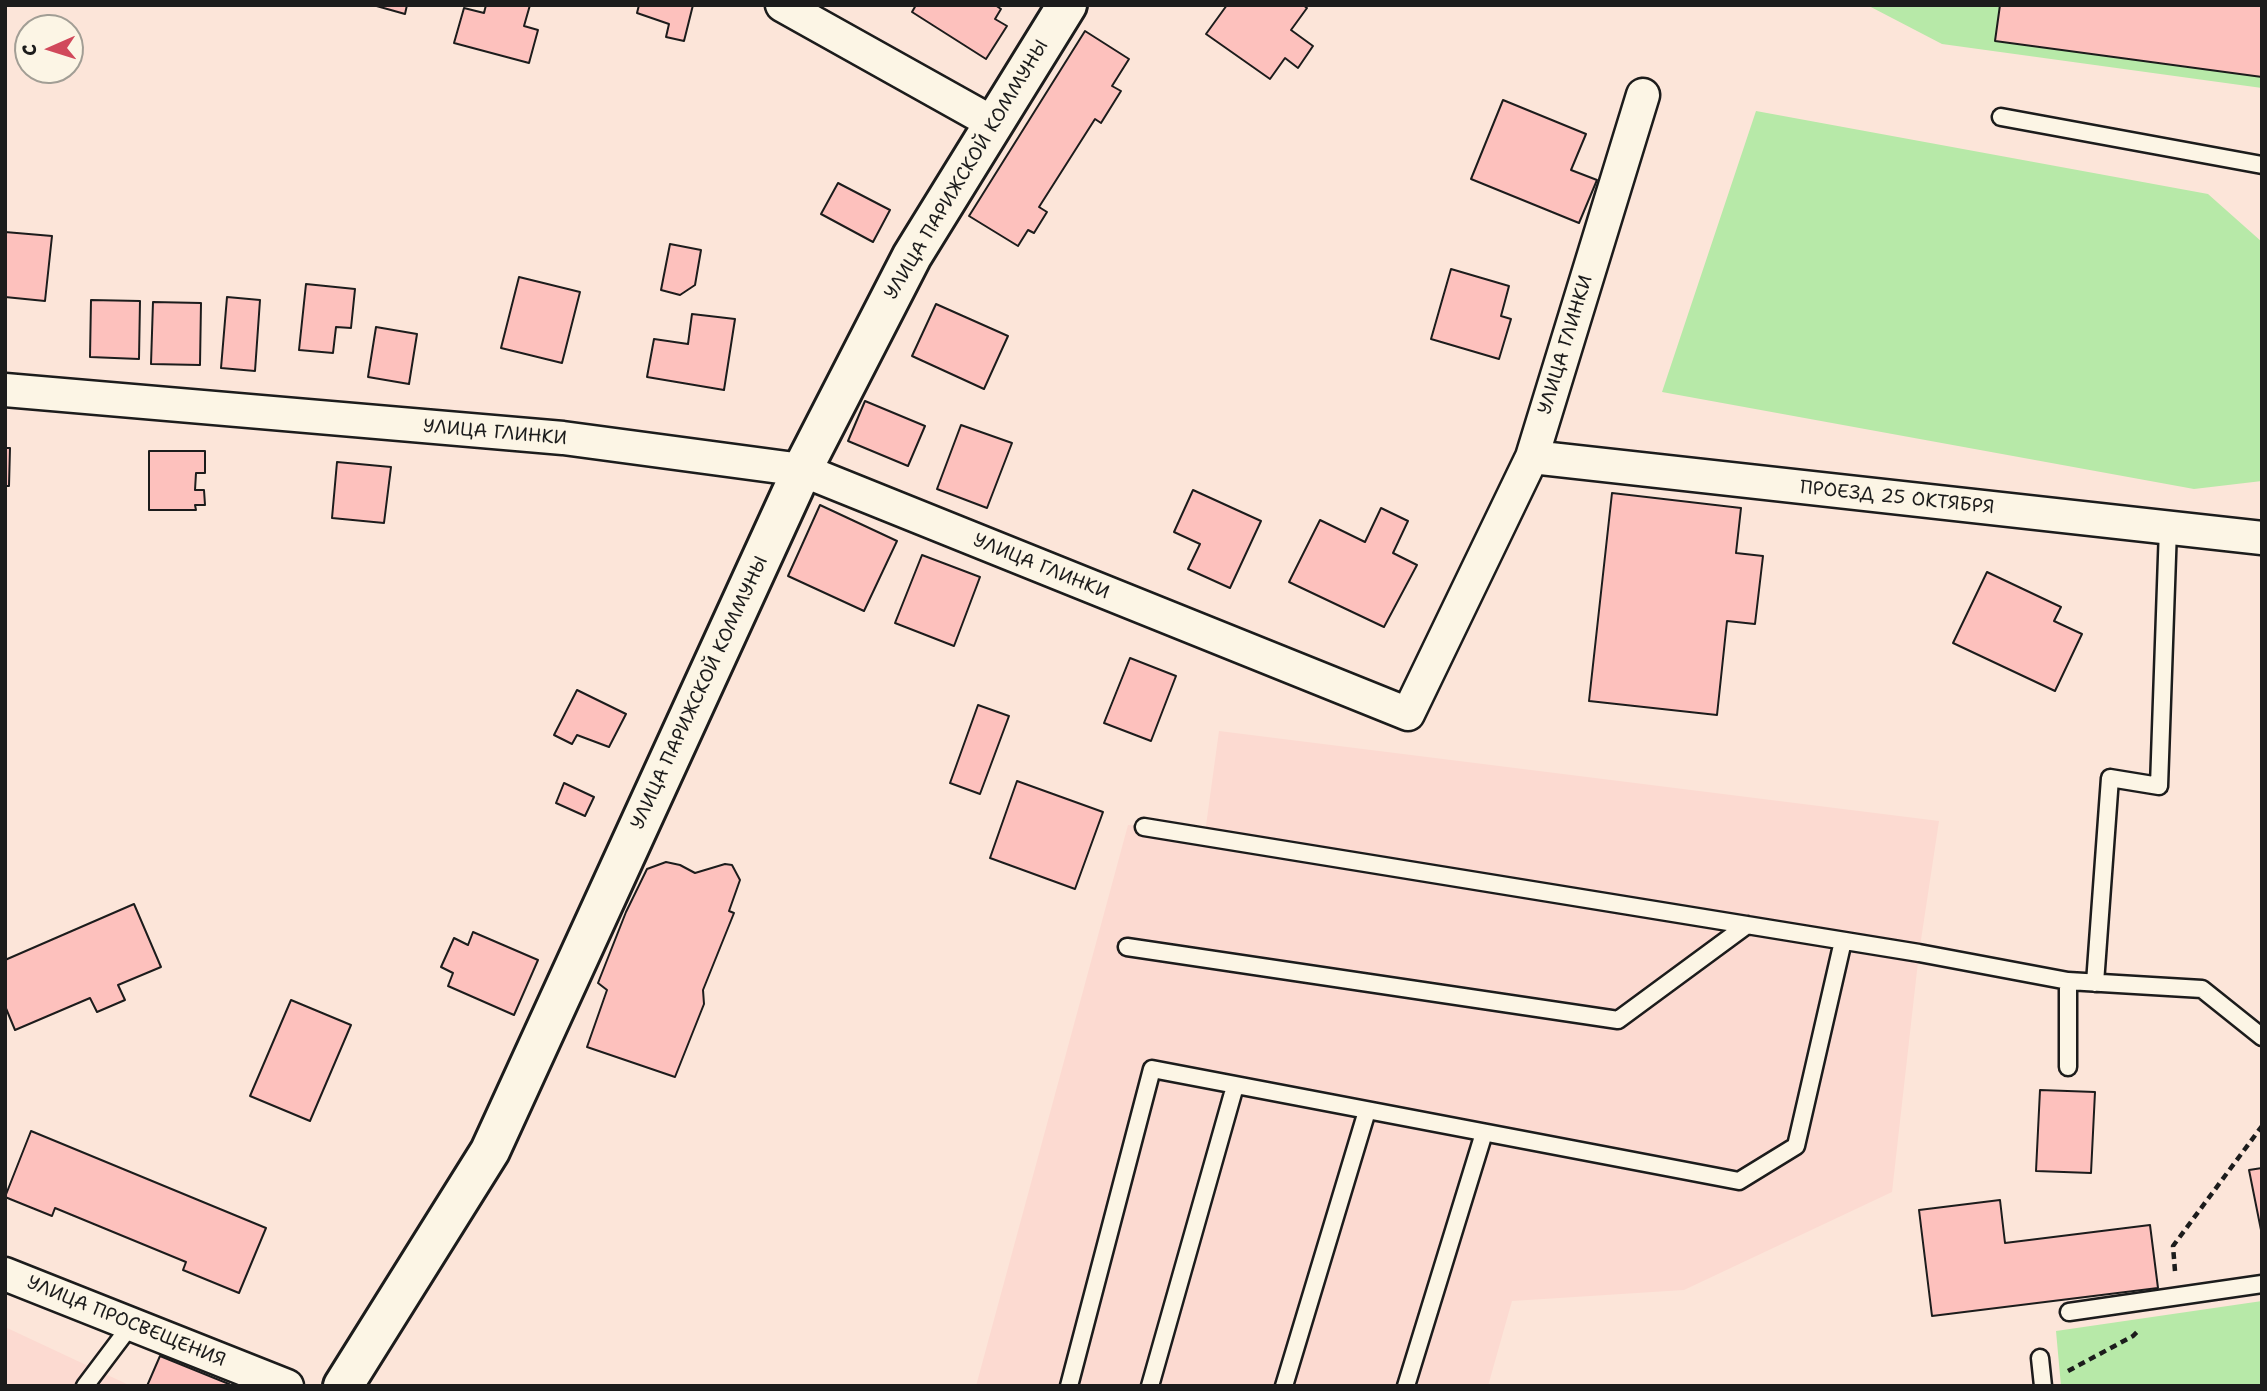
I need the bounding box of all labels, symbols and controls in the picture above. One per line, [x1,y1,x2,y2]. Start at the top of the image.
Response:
north arrow [14,14,84,84]
street label: УЛИЦА ПАРИЖСКОЙ КОММУНЫ [880,36,1054,304]
text: С [17,44,42,57]
street label: УЛИЦА ГЛИНКИ [1534,273,1598,417]
street label: УЛИЦА ГЛИНКИ [422,415,568,451]
street label: ПРОЕЗД 25 ОКТЯБРЯ [1799,476,1995,520]
street label: УЛИЦА ГЛИНКИ [970,529,1112,605]
street label: УЛИЦА ПАРИЖСКОЙ КОММУНЫ [627,553,773,833]
street label: УЛИЦА ПРОСВЕЩЕНИЯ [23,1272,229,1372]

